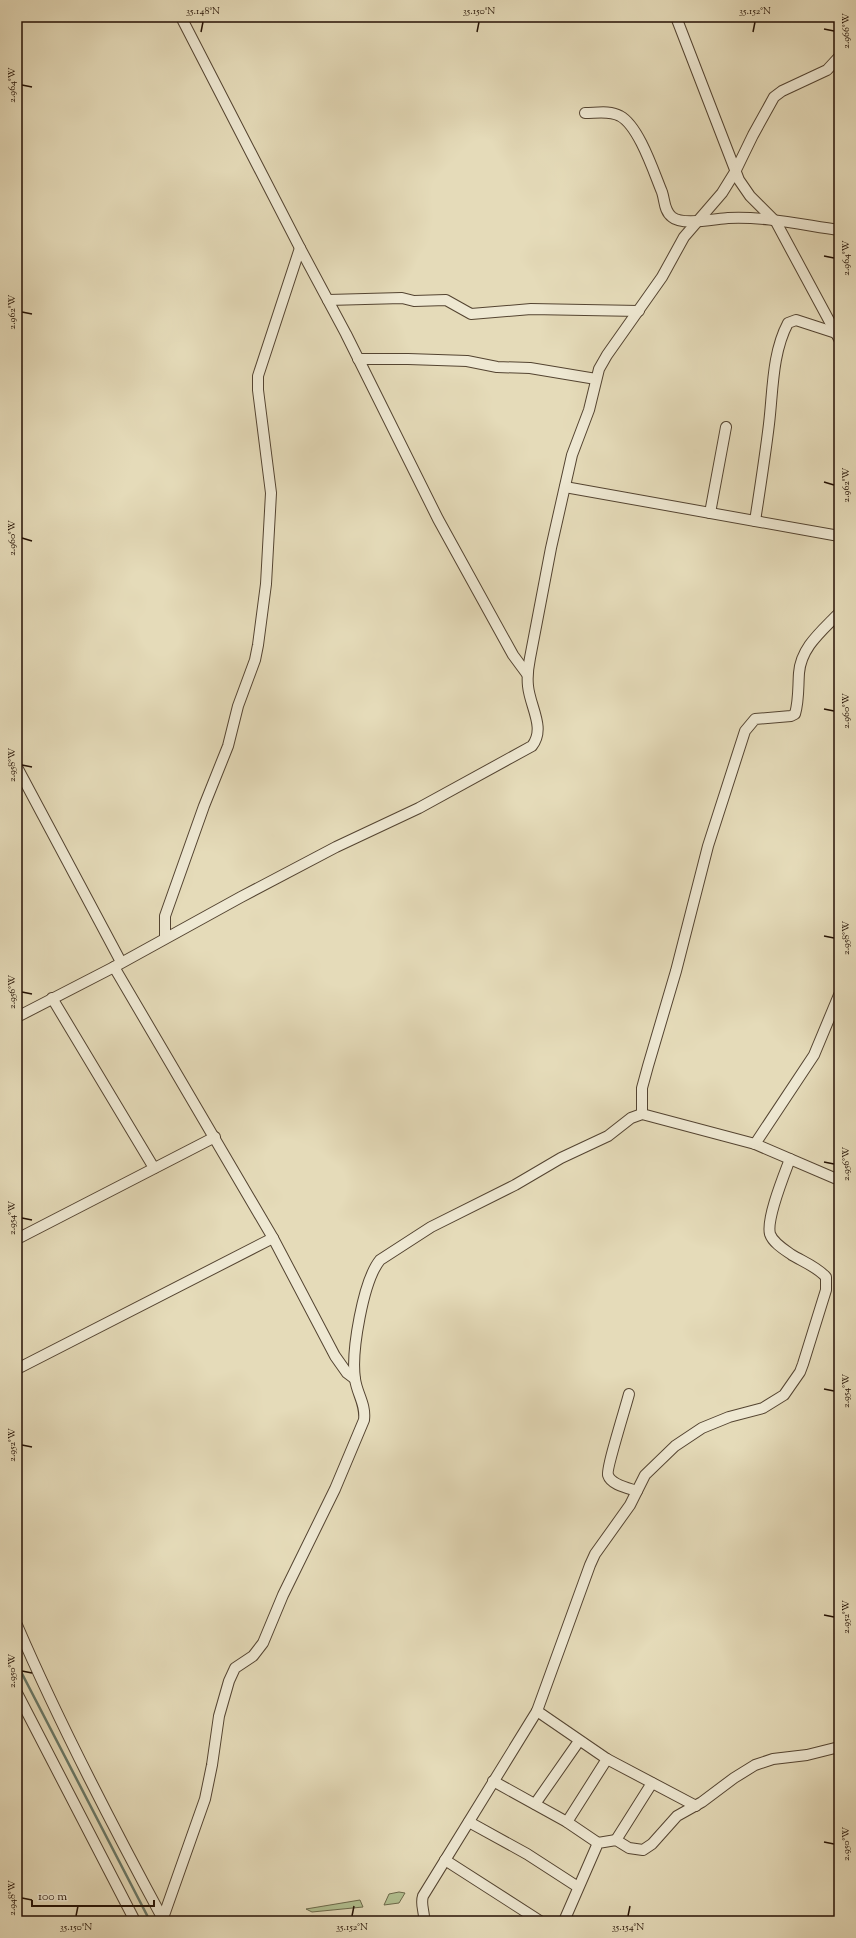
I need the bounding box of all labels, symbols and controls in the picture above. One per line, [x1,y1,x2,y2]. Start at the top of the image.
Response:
text: 35.148°N [186,4,220,19]
text: 35.150°N [463,4,495,19]
text: 35.152°N [739,4,771,19]
text: 2.966°W [839,13,854,49]
text: 2.964°W [5,67,20,103]
text: 2.964°W [839,240,854,276]
text: 2.962°W [5,295,20,329]
text: 2.962°W [839,468,854,502]
text: 2.960°W [5,520,20,556]
text: 2.960°W [839,693,854,729]
text: 2.958°W [5,748,20,782]
text: 2.958°W [839,921,854,955]
text: 2.956°W [5,975,20,1009]
text: 2.956°W [839,1147,854,1181]
text: 2.954°W [5,1201,20,1235]
text: 2.954°W [839,1374,854,1408]
text: 2.952°W [5,1428,20,1462]
text: 2.952°W [839,1600,854,1634]
text: 2.950°W [5,1654,20,1688]
text: 2.950°W [839,1827,854,1861]
text: 2.948°W [5,1880,20,1916]
scale bar [32,1882,154,1908]
text: 100 m [38,1888,67,1906]
text: 35.150°N [60,1920,92,1935]
text: 35.152°N [336,1920,368,1935]
text: 35.154°N [612,1920,644,1935]

